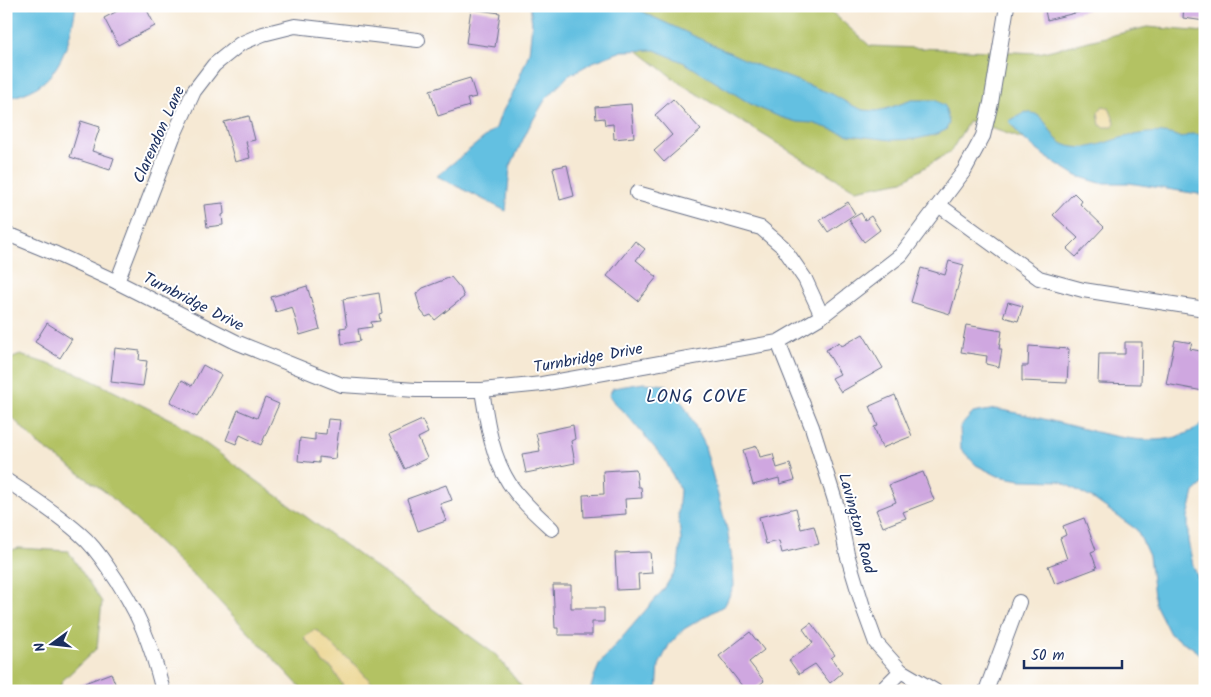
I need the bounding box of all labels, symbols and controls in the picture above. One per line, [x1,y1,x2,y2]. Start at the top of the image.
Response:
street label: Clarendon Lane [127,82,192,187]
street label: Turnbridge Drive [139,266,248,338]
street label: Turnbridge Drive [532,337,645,380]
district label: LONG COVE [646,383,748,412]
street label: Lavington Road [831,470,882,578]
north arrow [28,620,78,670]
scale bar [1024,637,1121,669]
text: N [29,640,52,654]
text: 50 m [1031,644,1065,668]

